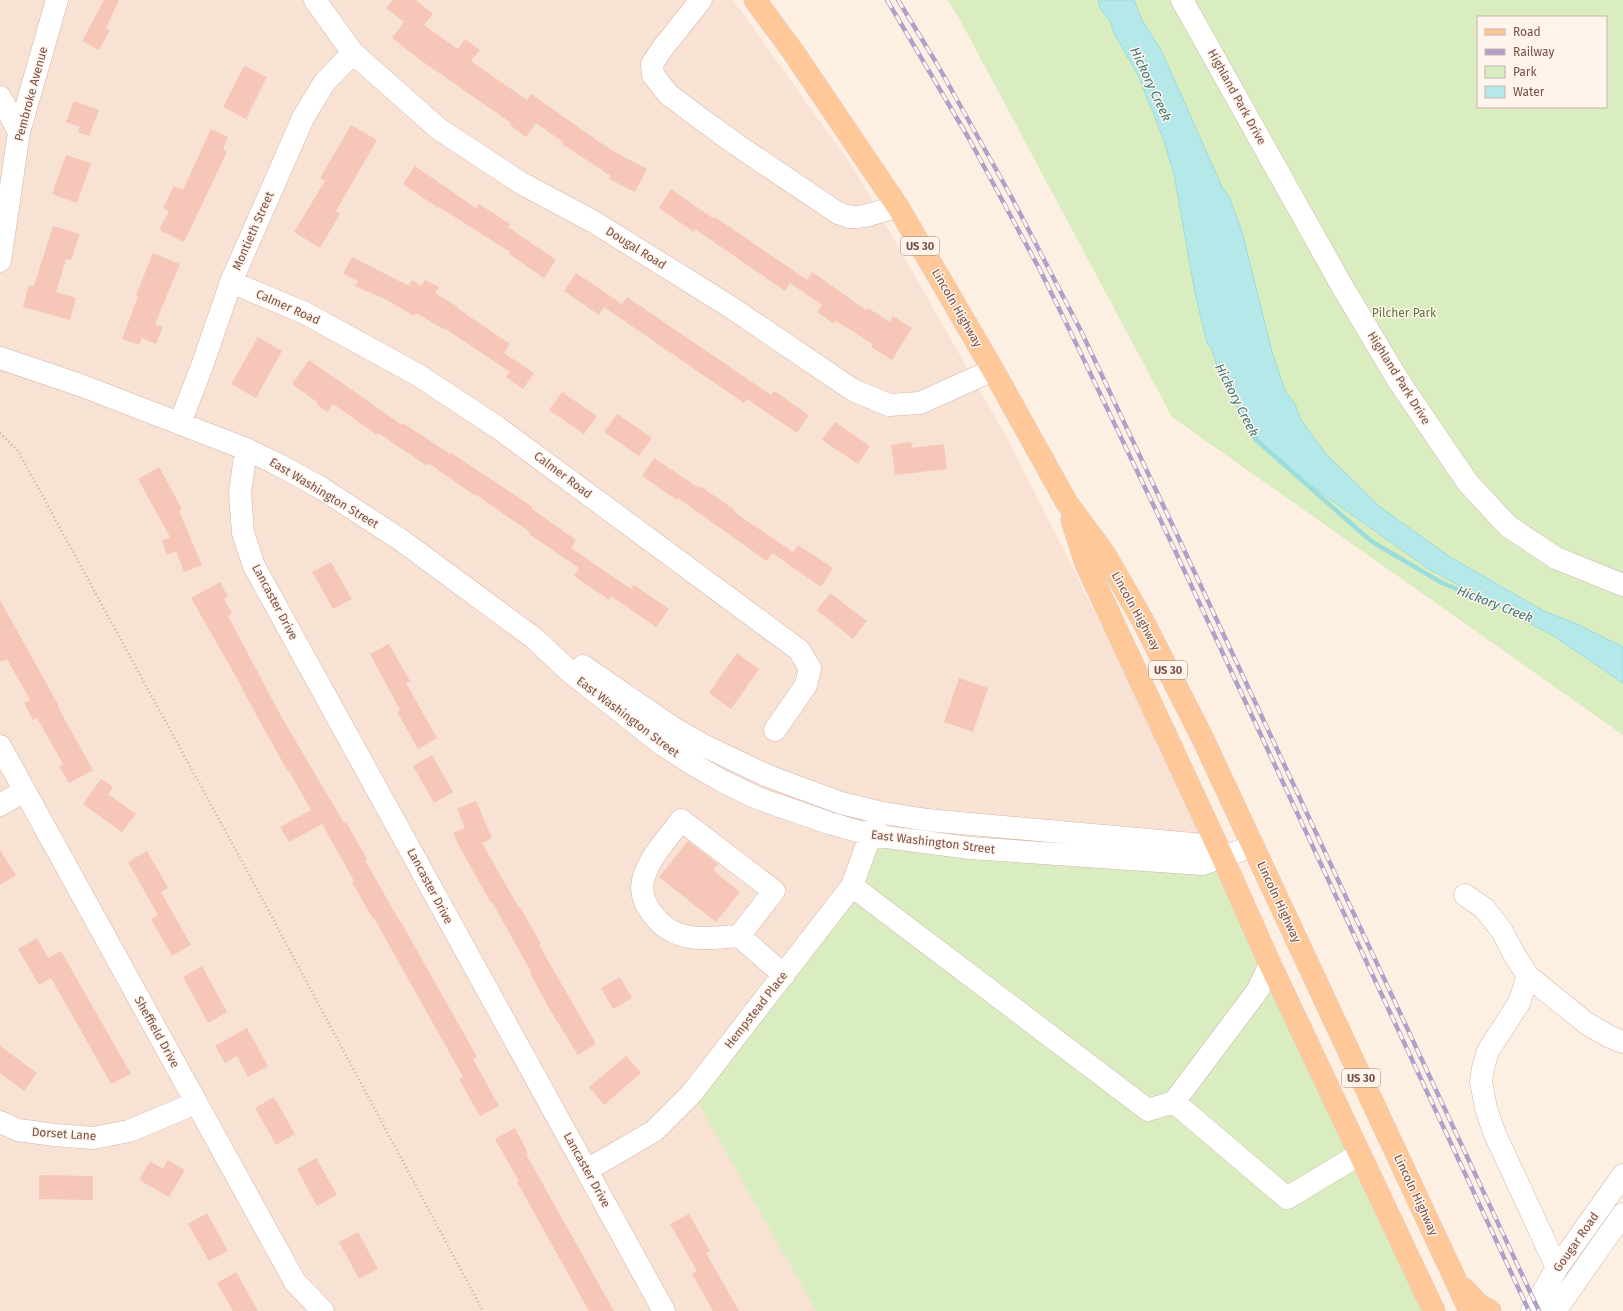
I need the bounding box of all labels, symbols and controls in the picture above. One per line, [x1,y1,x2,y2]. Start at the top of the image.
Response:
legend [1477,16,1607,108]
text: Road [1513,25,1541,39]
street label: Pembroke Avenue [12,45,50,143]
water label: Hickory Creek [1127,45,1175,123]
text: Railway [1513,45,1554,59]
street label: Highland Park Drive [1205,47,1269,147]
text: Park [1513,65,1537,79]
text: Water [1513,85,1545,99]
street label: Montieth Street [229,189,277,273]
street label: Dougal Road [603,224,669,272]
road number: US 30 [901,237,939,255]
street label: Lincoln Highway [929,266,985,350]
street label: Calmer Road [254,287,322,327]
park label: Pilcher Park [1372,306,1437,320]
street label: Highland Park Drive [1365,329,1433,427]
water label: Hickory Creek [1212,361,1262,439]
street label: Calmer Road [531,449,595,501]
street label: East Washington Street [267,455,382,532]
street label: Lancaster Drive [249,562,301,642]
street label: Lincoln Highway [1109,569,1164,653]
water label: Hickory Creek [1455,583,1535,625]
road number: US 30 [1149,661,1187,679]
street label: East Washington Street [574,674,683,761]
street label: East Washington Street [870,827,997,857]
street label: Lancaster Drive [404,846,456,926]
street label: Lincoln Highway [1254,859,1304,945]
street label: Hempstead Place [722,969,790,1051]
street label: Sheffield Drive [132,994,182,1070]
road number: US 30 [1342,1069,1380,1087]
street label: Dorset Lane [31,1125,97,1143]
street label: Lancaster Drive [561,1130,613,1210]
street label: Lincoln Highway [1391,1152,1441,1238]
street label: Gougar Road [1550,1209,1602,1275]

